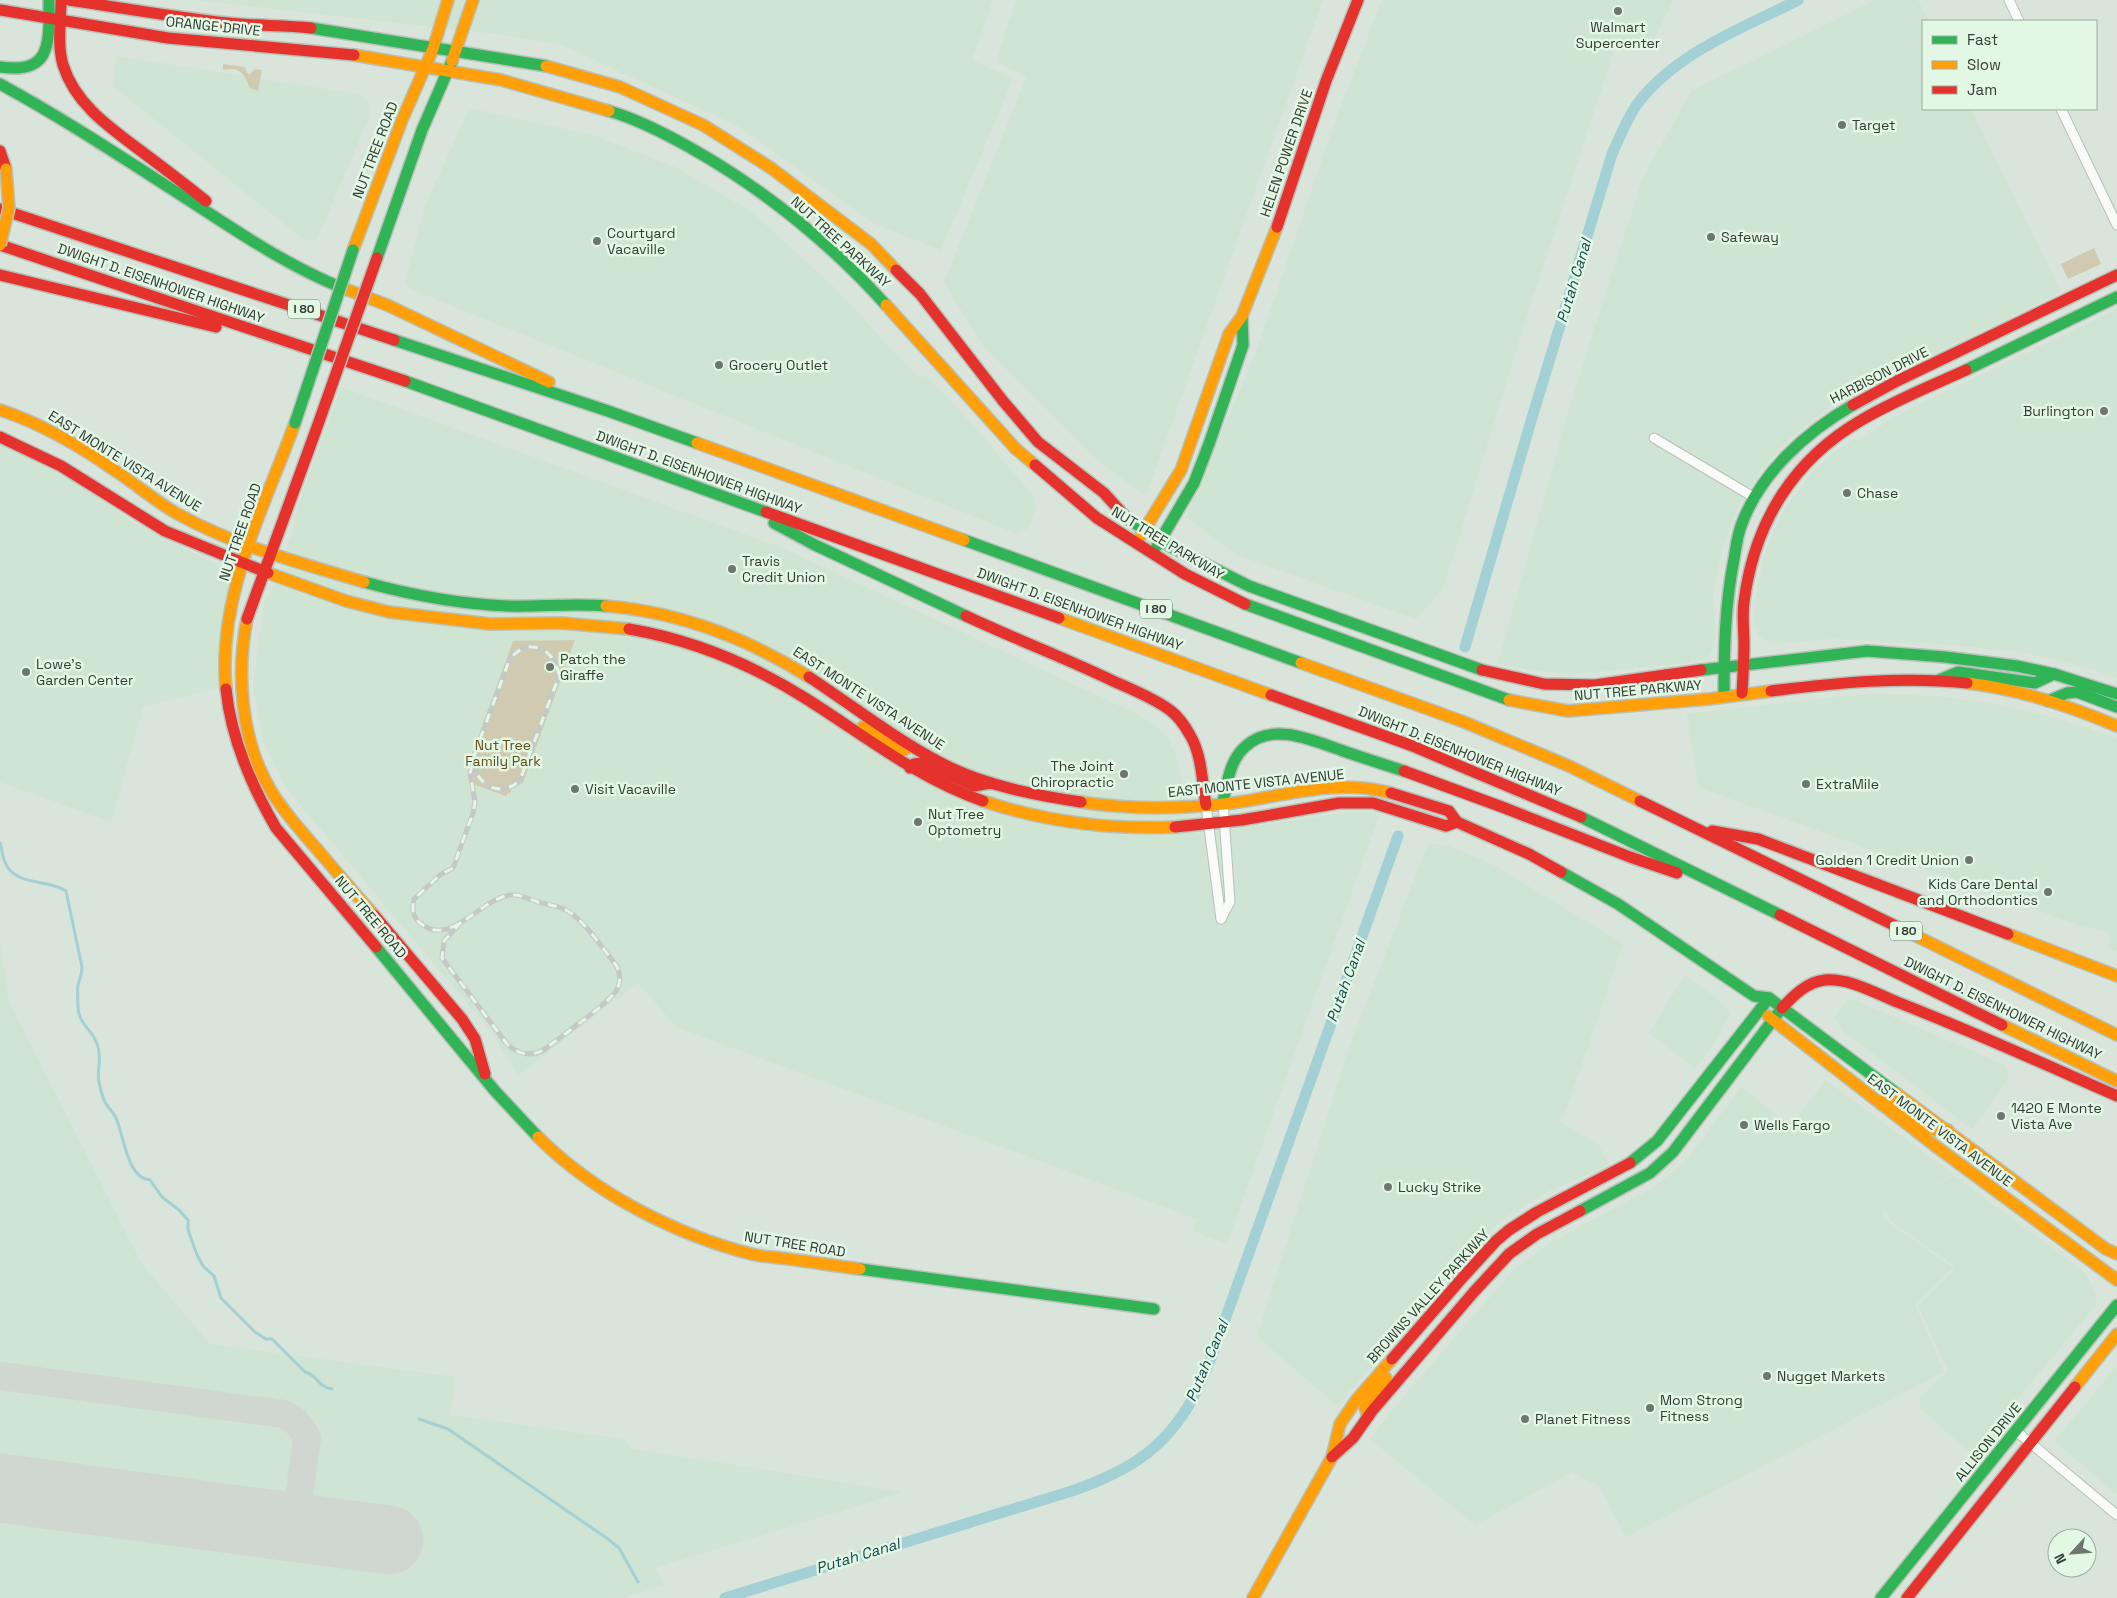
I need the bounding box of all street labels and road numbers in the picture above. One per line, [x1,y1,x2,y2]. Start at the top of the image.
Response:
street label: ORANGE DRIVE [165,12,261,40]
street label: HELEN POWER DRIVE [1256,87,1316,219]
street label: NUT TREE ROAD [348,99,402,201]
street label: NUT TREE PARKWAY [787,192,895,292]
street label: DWIGHT D. EISENHOWER HIGHWAY [55,239,267,327]
road number: I 80 [288,300,320,318]
street label: HARBISON DRIVE [1827,342,1931,408]
street label: EAST MONTE VISTA AVENUE [45,406,205,516]
street label: DWIGHT D. EISENHOWER HIGHWAY [594,426,805,518]
street label: NUT TREE ROAD [215,481,265,583]
street label: NUT TREE PARKWAY [1108,502,1228,584]
street label: DWIGHT D. EISENHOWER HIGHWAY [975,563,1186,655]
road number: I 80 [1140,600,1172,618]
street label: EAST MONTE VISTA AVENUE [790,642,948,754]
street label: NUT TREE PARKWAY [1573,675,1703,705]
street label: DWIGHT D. EISENHOWER HIGHWAY [1356,702,1565,800]
street label: EAST MONTE VISTA AVENUE [1167,765,1345,801]
street label: NUT TREE ROAD [331,872,411,962]
road number: I 80 [1890,921,1922,940]
street label: DWIGHT D. EISENHOWER HIGHWAY [1901,952,2105,1064]
street label: EAST MONTE VISTA AVENUE [1864,1069,2016,1191]
street label: BROWNS VALLEY PARKWAY [1363,1225,1493,1367]
street label: NUT TREE ROAD [743,1227,847,1261]
street label: ALLISON DRIVE [1951,1399,2025,1485]

